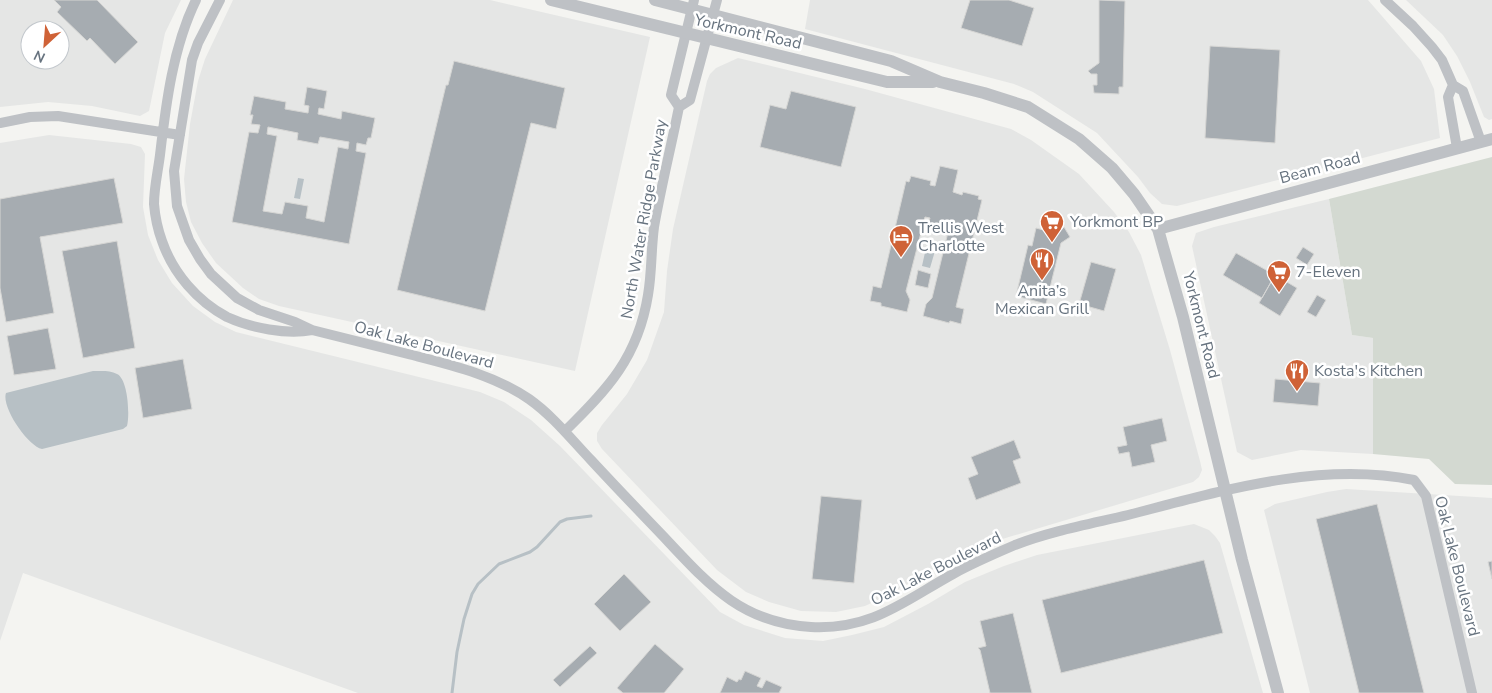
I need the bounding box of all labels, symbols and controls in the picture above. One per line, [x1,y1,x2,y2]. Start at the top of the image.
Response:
street label: Yorkmont Road [691,9,804,55]
north arrow [20,20,70,70]
text: N [31,45,48,67]
street label: North Water Ridge Parkway [616,117,673,320]
street label: Beam Road [1277,147,1363,189]
supermarket icon: Yorkmont BP [1039,209,1065,243]
place label: Yorkmont BP [1069,211,1163,233]
place label: Trellis West Charlotte [918,217,1004,257]
hotel icon: Trellis West Charlotte [888,224,914,258]
restaurant icon: Anita’s Mexican Grill [1029,247,1055,281]
supermarket icon: 7-Eleven [1266,259,1292,293]
place label: 7-Eleven [1296,261,1361,283]
street label: Yorkmont Road [1177,268,1225,381]
place label: Anita’s Mexican Grill [995,280,1089,320]
street label: Oak Lake Boulevard [352,316,496,374]
restaurant icon: Kosta's Kitchen [1284,358,1310,392]
place label: Kosta's Kitchen [1314,360,1423,382]
street label: Oak Lake Boulevard [1429,494,1485,638]
street label: Oak Lake Boulevard [867,527,1005,611]

